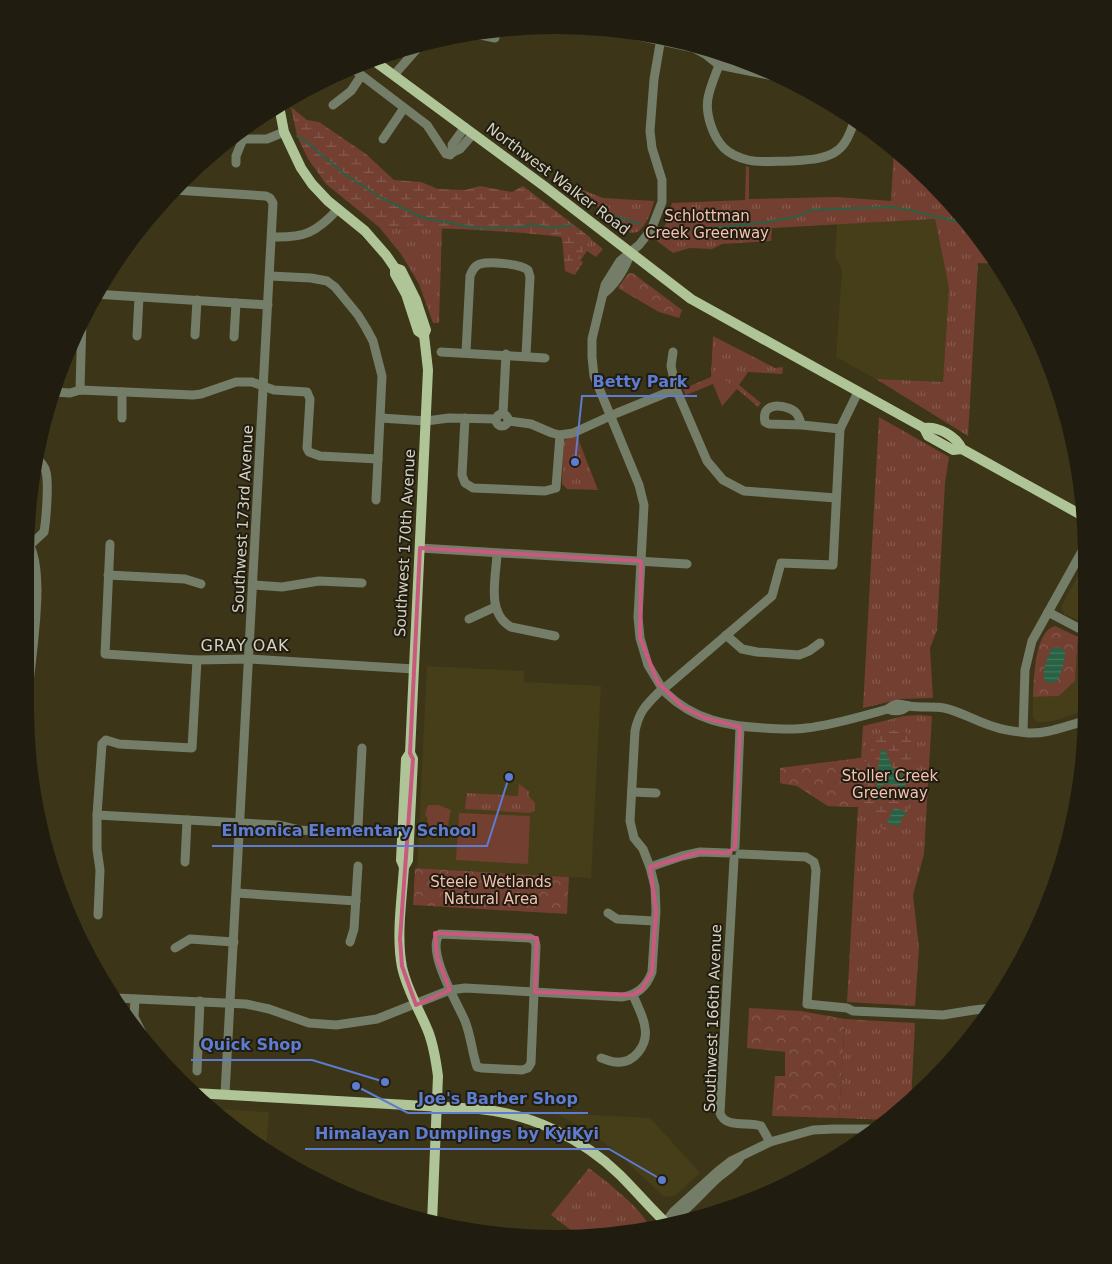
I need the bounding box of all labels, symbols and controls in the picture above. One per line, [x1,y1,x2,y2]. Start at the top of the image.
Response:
street label: Northwest Walker Road [483,119,633,239]
park label: Schlottman Creek Greenway [645,207,769,242]
callout: Betty Park [582,365,697,396]
text: Betty Park [593,372,688,391]
street label: Southwest 173rd Avenue [229,425,257,613]
street label: Southwest 170th Avenue [391,449,419,637]
district label: GRAY OAK [200,636,290,655]
park label: Stoller Creek Greenway [842,767,939,802]
callout: Elmonica Elementary School [212,815,487,846]
text: Elmonica Elementary School [221,821,477,840]
park label: Steele Wetlands Natural Area [430,873,552,908]
street label: Southwest 166th Avenue [701,924,725,1112]
callout: Quick Shop [191,1029,312,1060]
text: Quick Shop [200,1035,302,1054]
callout: Joe's Barber Shop [408,1082,588,1113]
text: Joe's Barber Shop [417,1089,578,1108]
callout: Himalayan Dumplings by KyiKyi [305,1118,609,1149]
text: Himalayan Dumplings by KyiKyi [315,1124,599,1143]

